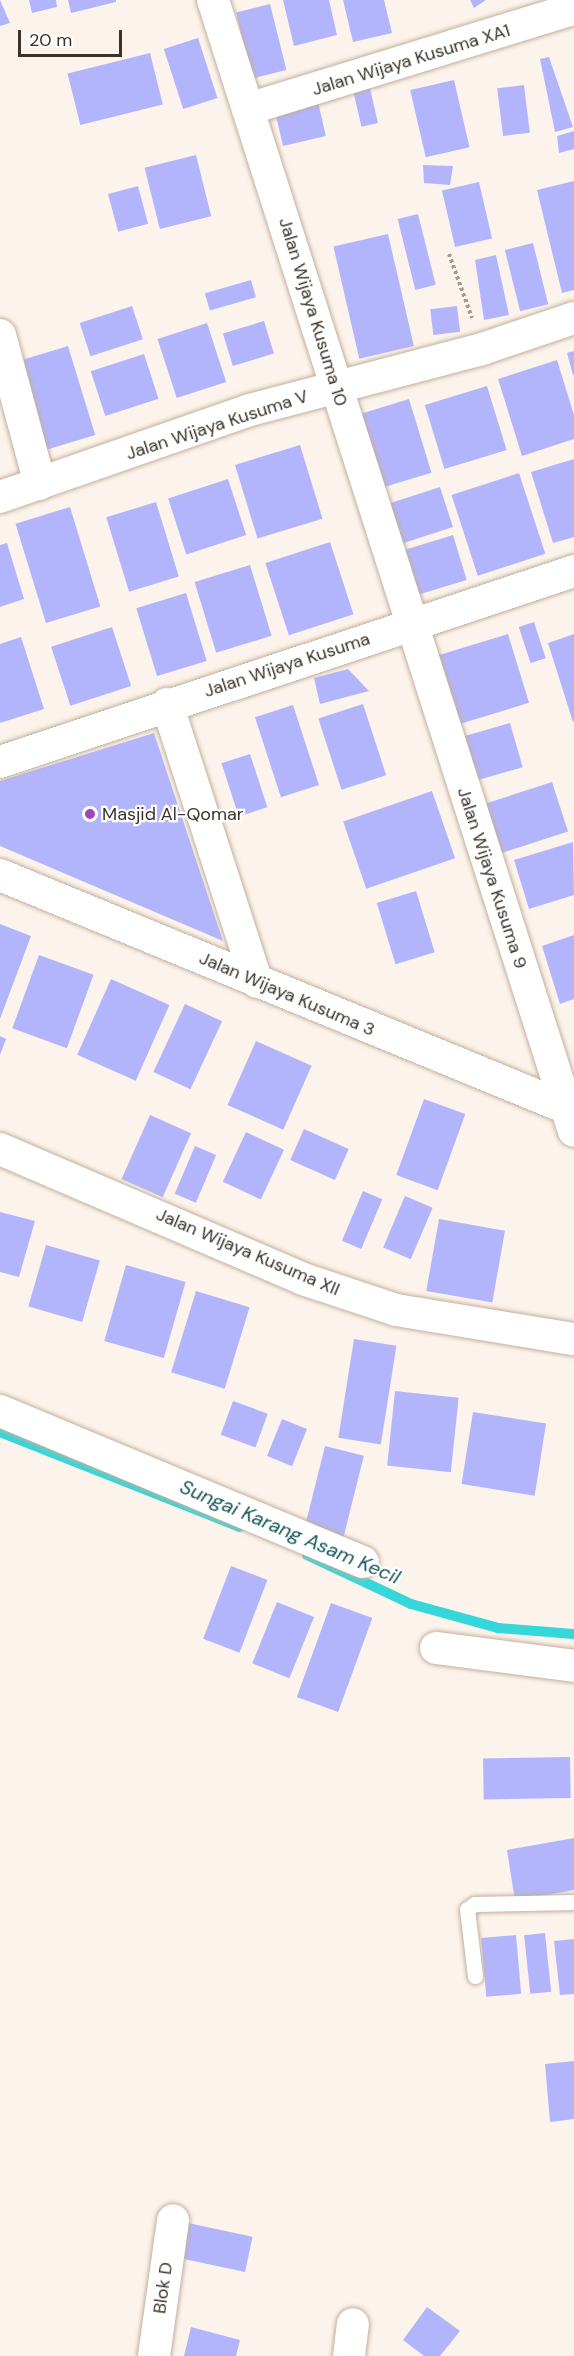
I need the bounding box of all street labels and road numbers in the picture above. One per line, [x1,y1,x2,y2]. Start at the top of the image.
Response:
street label: Jalan Wijaya Kusuma XA1 [309,20,513,100]
street label: Jalan Wijaya Kusuma 10 [274,215,352,409]
street label: Jalan Wijaya Kusuma V [123,385,311,465]
street label: Jalan Wijaya Kusuma [201,628,373,702]
street label: Jalan Wijaya Kusuma 9 [452,785,532,971]
street label: Jalan Wijaya Kusuma 3 [196,947,378,1041]
street label: Jalan Wijaya Kusuma XII [153,1204,343,1300]
street label: Blok D [149,2261,177,2315]

